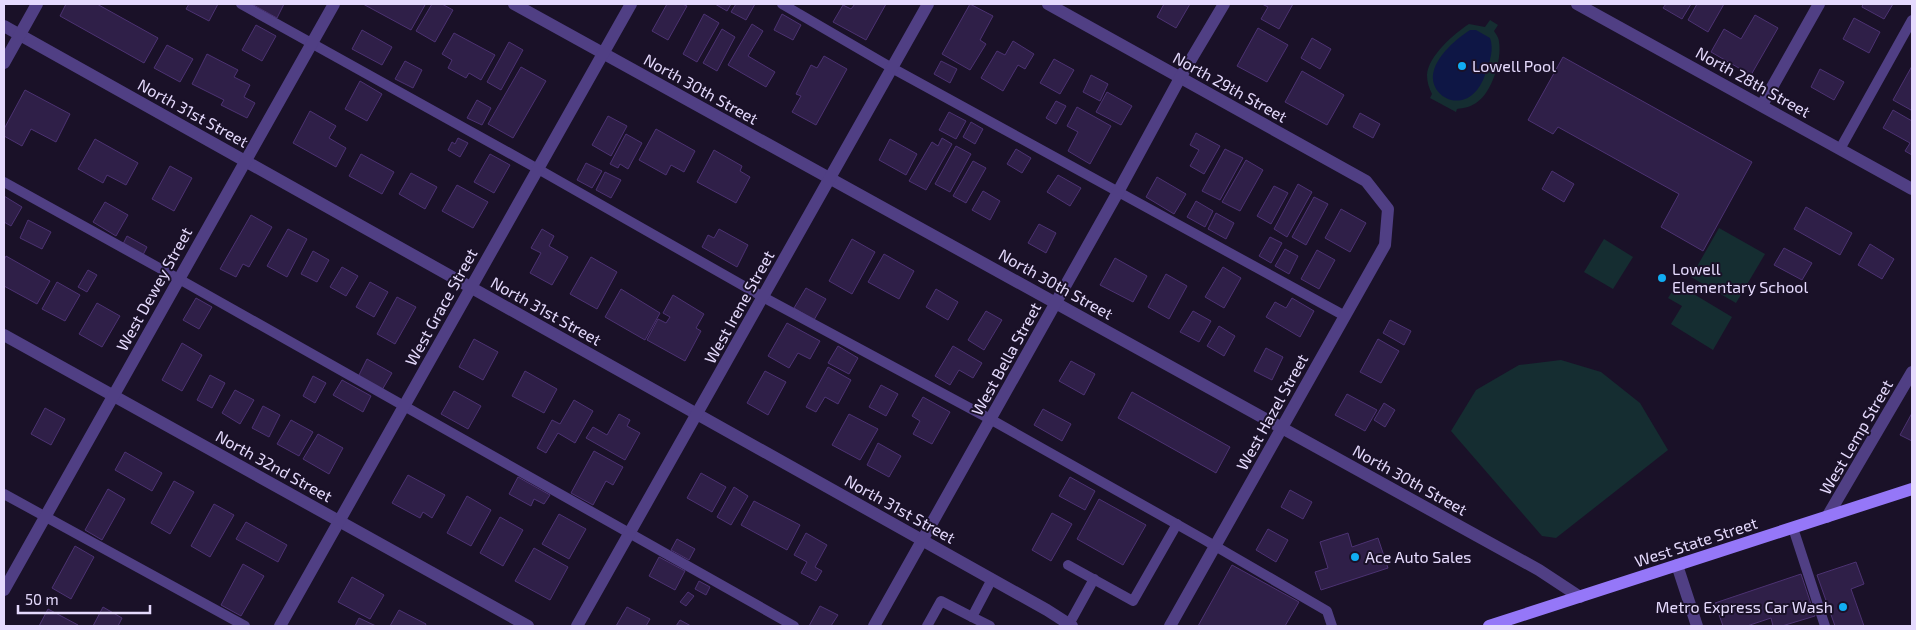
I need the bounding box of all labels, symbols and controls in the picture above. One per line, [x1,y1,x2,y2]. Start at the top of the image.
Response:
street label: North 28th Street [1693,42,1814,121]
street label: North 29th Street [1170,47,1291,126]
street label: North 30th Street [641,49,762,128]
place label: Lowell Pool [1472,56,1556,75]
marker: Lowell Pool [1456,60,1468,72]
street label: North 31st Street [135,74,252,151]
street label: West Dewey Street [112,224,195,354]
street label: North 30th Street [996,244,1117,323]
street label: West Grace Street [401,245,481,369]
street label: West Irene Street [700,247,777,367]
place label: Lowell Elementary School [1672,259,1808,296]
street label: North 31st Street [488,272,605,349]
marker: Lowell Elementary School [1656,272,1668,284]
street label: West Bella Street [967,299,1044,419]
street label: West Hazel Street [1232,350,1311,473]
street label: West Lemp Street [1815,376,1896,498]
street label: North 32nd Street [213,426,336,505]
street label: North 30th Street [1350,440,1471,519]
street label: North 31st Street [842,470,959,547]
street label: West State Street [1632,513,1760,570]
place label: Ace Auto Sales [1365,547,1471,566]
marker: Ace Auto Sales [1349,551,1361,563]
scale bar [18,582,150,614]
text: 50 m [25,590,59,608]
place label: Metro Express Car Wash [1656,597,1833,616]
marker: Metro Express Car Wash [1837,601,1849,613]

